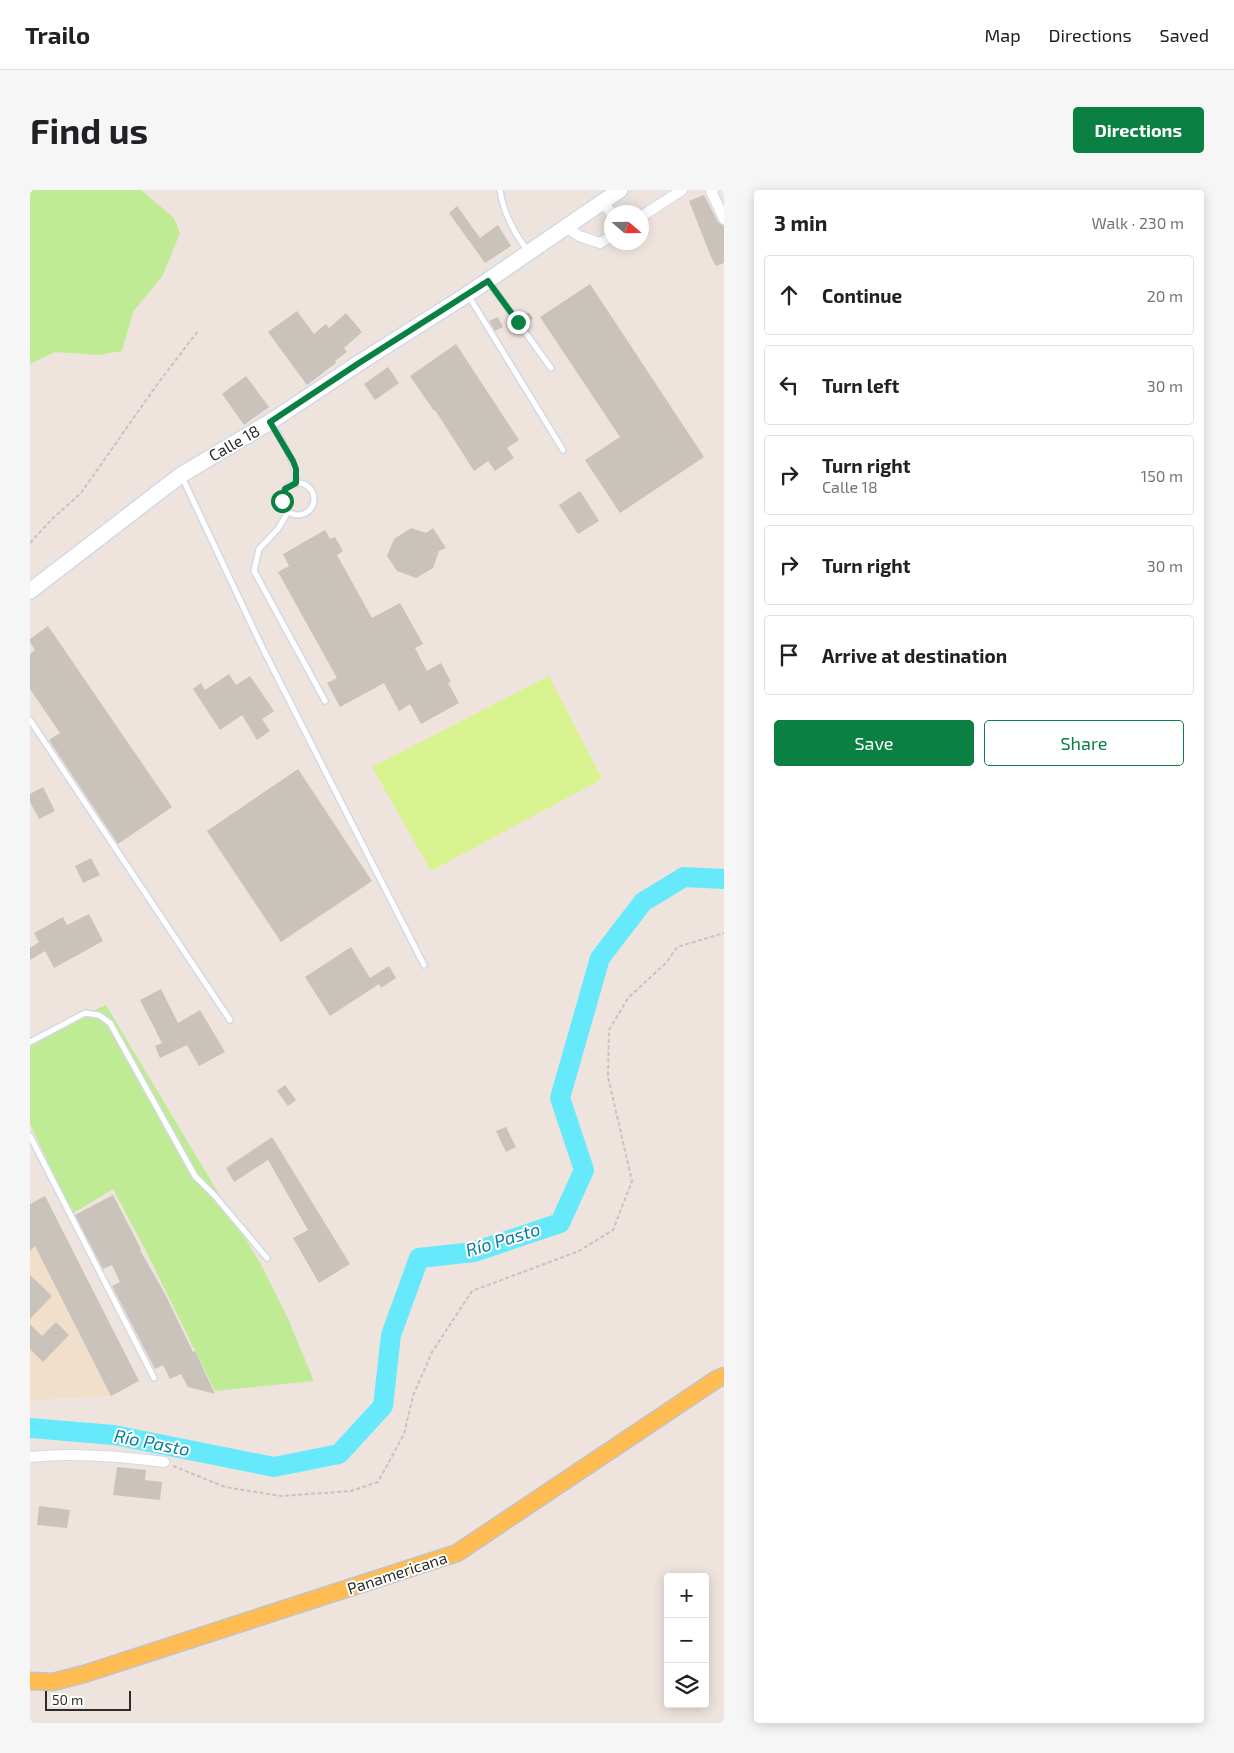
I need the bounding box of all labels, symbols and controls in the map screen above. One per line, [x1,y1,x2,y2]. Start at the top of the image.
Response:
text: Trailo [25,20,90,49]
text: Map [984,24,1021,46]
text: Directions [1049,24,1132,46]
text: Saved [1160,24,1209,46]
button: Directions [1073,107,1204,153]
text: Find us [30,109,148,151]
north arrow [604,205,649,250]
text: 3 min [774,210,827,235]
text: Walk · 230 m [1091,213,1184,232]
icon: ahead [775,281,803,309]
text: Continue [822,284,902,307]
text: 20 m [1147,286,1183,305]
route end [507,311,530,334]
icon: left [775,371,803,399]
text: Turn left [822,374,899,397]
text: 30 m [1147,376,1183,395]
street label: Calle 18 [205,420,263,465]
text: Turn right [822,454,910,477]
icon: right [775,461,803,489]
text: 150 m [1141,466,1183,485]
text: Calle 18 [822,477,878,496]
route start [271,490,294,513]
icon: right [775,551,803,579]
text: Turn right [822,554,910,577]
text: 30 m [1147,556,1183,575]
icon: arrive [775,641,803,669]
text: Arrive at destination [822,644,1007,667]
button: Save [774,720,974,766]
button: Share [984,720,1184,766]
water label: Río Pasto [463,1217,543,1261]
water label: Río Pasto [112,1424,192,1460]
street label: Panamericana [344,1547,449,1598]
map controls [664,1573,709,1708]
button: + [664,1573,709,1618]
button: − [664,1618,709,1663]
button: layers [664,1663,709,1708]
scale bar [45,1688,131,1711]
text: 50 m [52,1691,83,1708]

